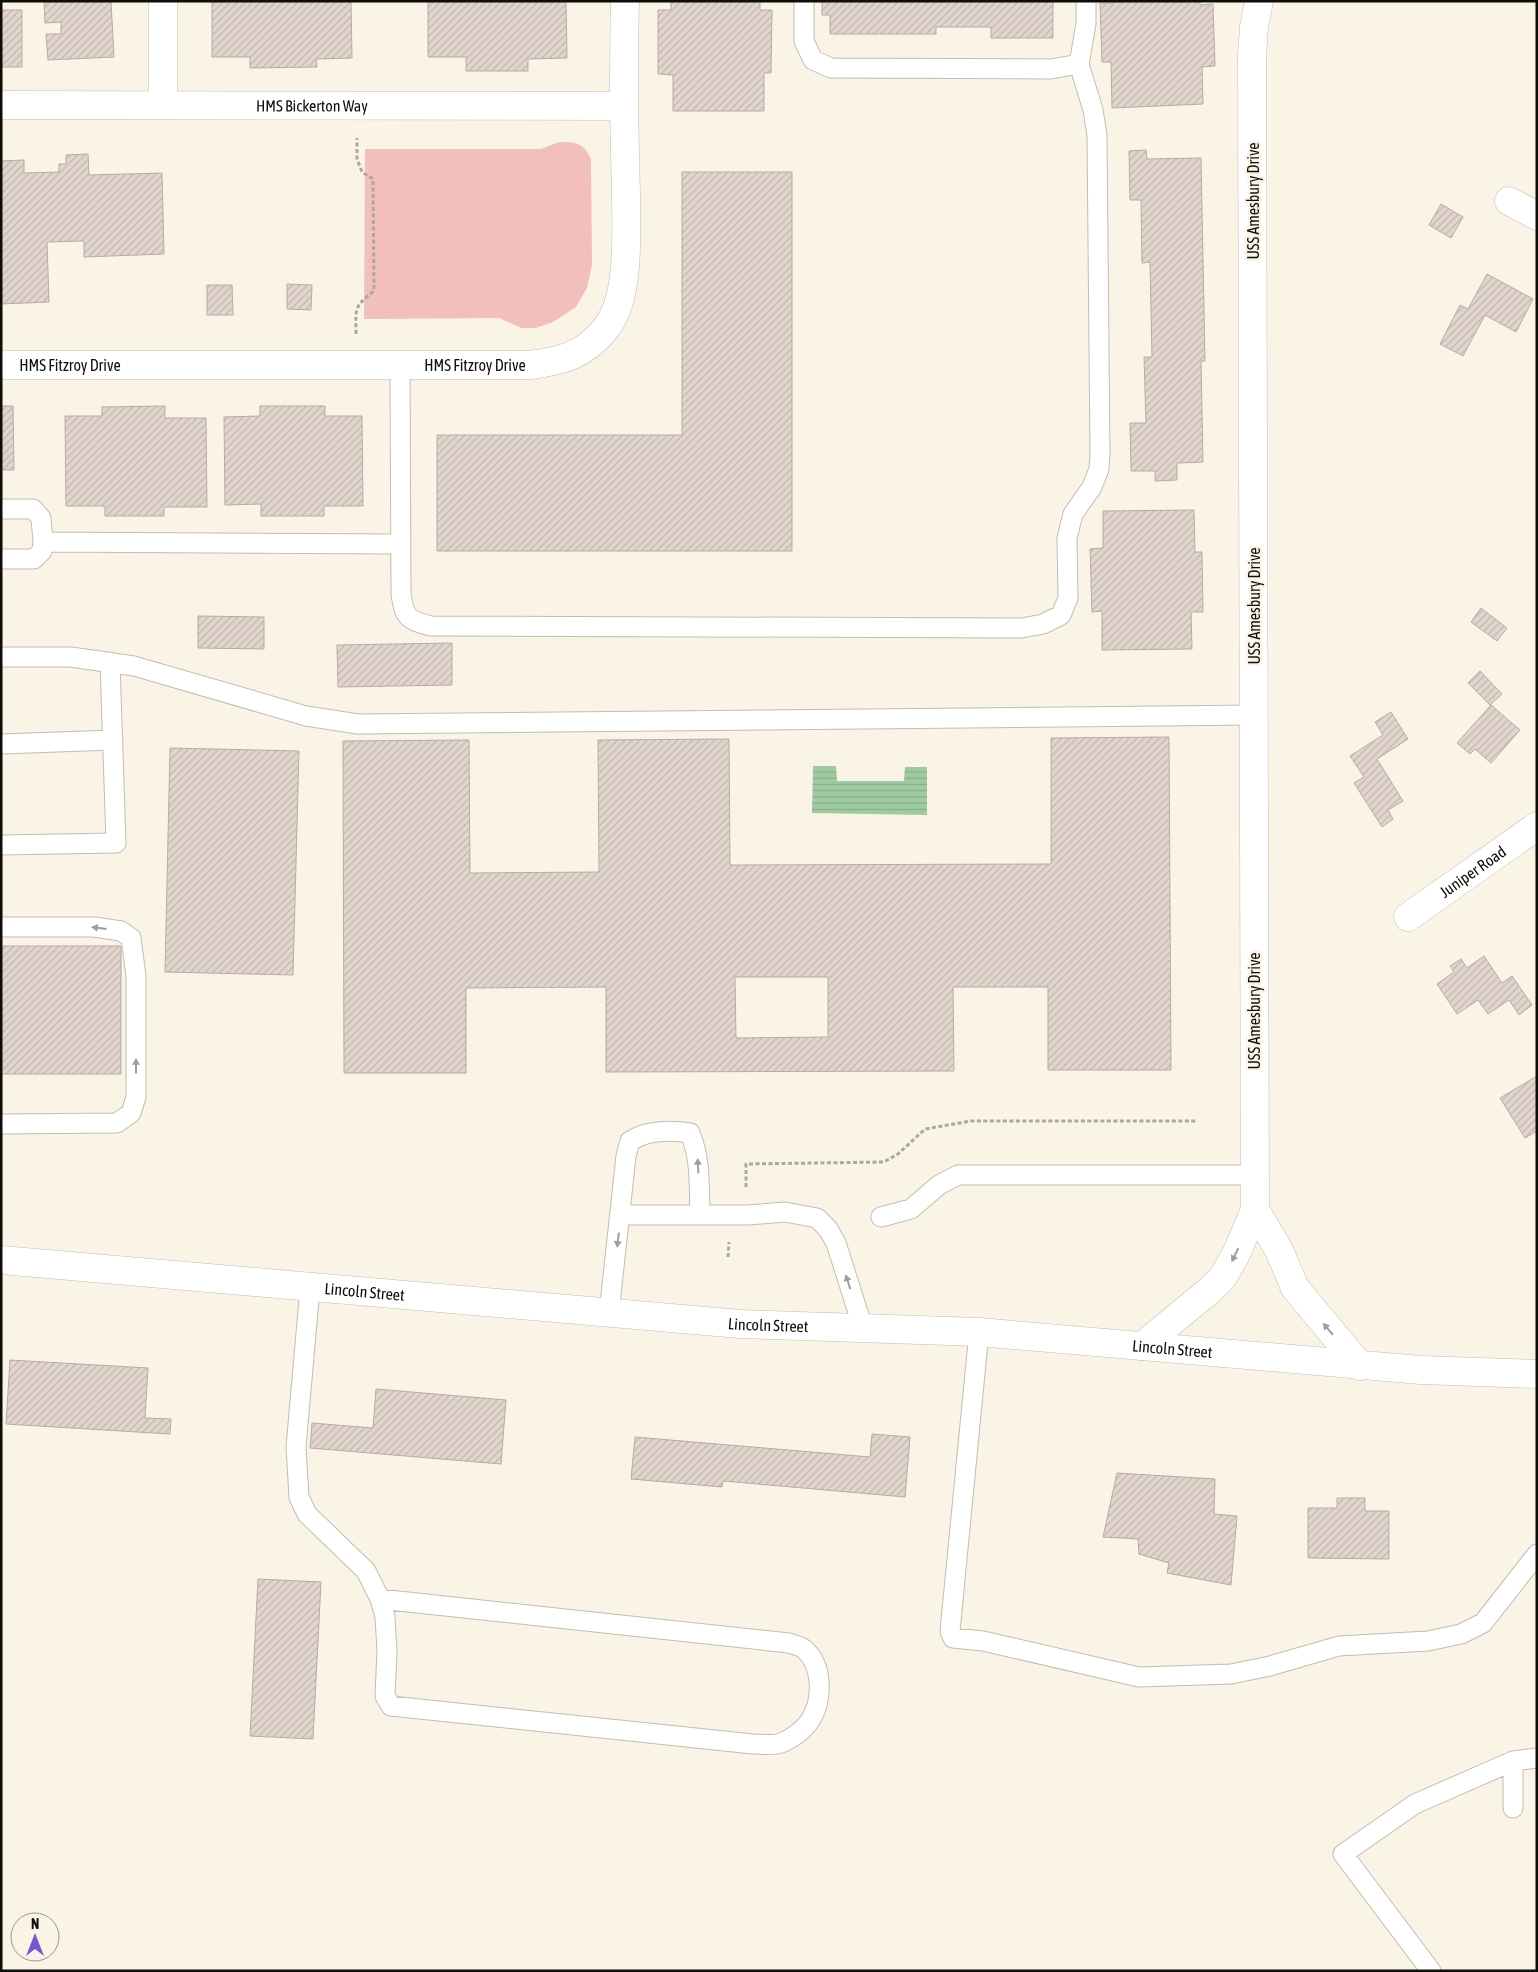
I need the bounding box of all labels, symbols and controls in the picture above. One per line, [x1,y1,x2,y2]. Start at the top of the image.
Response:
street label: HMS Bickerton Way [256,96,368,116]
street label: USS Amesbury Drive [1244,142,1263,260]
street label: HMS Fitzroy Drive [19,356,121,375]
street label: HMS Fitzroy Drive [424,356,526,375]
street label: USS Amesbury Drive [1245,547,1264,665]
street label: Juniper Road [1436,842,1509,901]
one-way arrow [91,924,107,932]
street label: USS Amesbury Drive [1245,952,1264,1070]
one-way arrow [132,1057,140,1073]
one-way arrow [694,1158,702,1174]
one-way arrow [614,1233,622,1249]
one-way arrow [1231,1248,1239,1262]
one-way arrow [844,1274,852,1289]
street label: Lincoln Street [324,1279,406,1304]
street label: Lincoln Street [727,1314,809,1335]
one-way arrow [1323,1322,1334,1335]
street label: Lincoln Street [1132,1336,1214,1361]
north arrow [10,1912,60,1962]
text: N [31,1916,39,1932]

